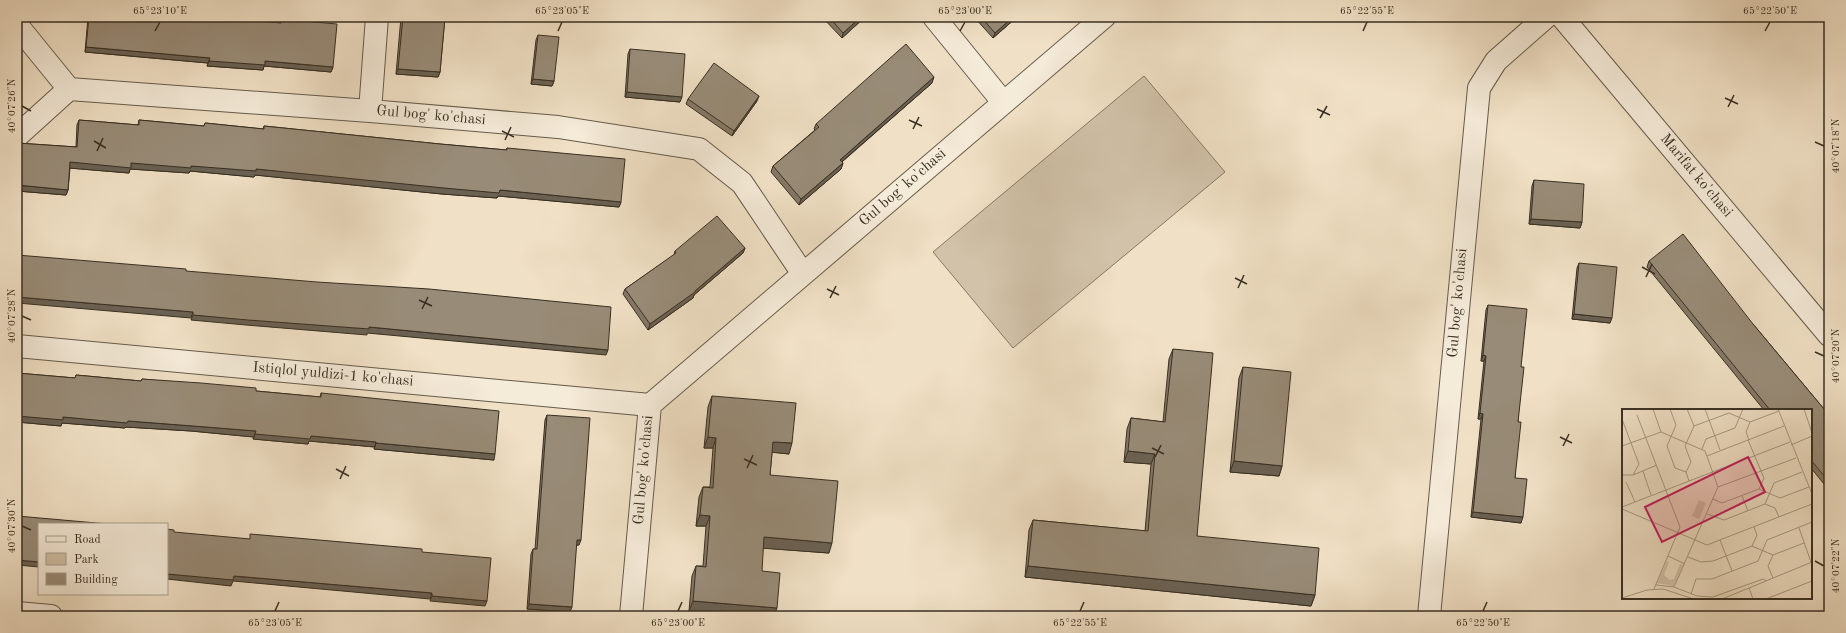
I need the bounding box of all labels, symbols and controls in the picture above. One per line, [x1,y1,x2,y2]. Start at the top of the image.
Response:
text: 65°23'10"E [133,6,187,16]
text: 65°23'05"E [535,6,589,16]
text: 65°23'00"E [938,6,992,16]
text: 65°22'55"E [1340,6,1394,16]
text: 65°22'50"E [1743,6,1797,16]
text: 40°07'26"N [7,78,17,133]
street label: Gul bog' ko'chasi [376,104,486,128]
text: 40°07'18"N [1831,118,1841,173]
street label: Marifat ko'chasi [1657,132,1735,220]
street label: Gul bog' ko'chasi [857,146,949,230]
street label: Gul bog' ko'chasi [1446,248,1470,358]
text: 40°07'28"N [7,288,17,343]
text: 40°07'20"N [1831,328,1841,383]
street label: Istiqlol yuldizi-1 ko'chasi [252,360,414,390]
inset map [1622,409,1812,599]
street label: Gul bog' ko'chasi [632,415,656,525]
text: 40°07'30"N [7,498,17,553]
legend [38,523,168,595]
text: Road [74,534,101,546]
text: 40°07'22"N [1831,538,1841,593]
text: Park [74,554,99,566]
text: Building [74,574,118,586]
text: 65°23'05"E [248,618,302,628]
text: 65°23'00"E [651,618,705,628]
text: 65°22'55"E [1053,618,1107,628]
text: 65°22'50"E [1456,618,1510,628]

